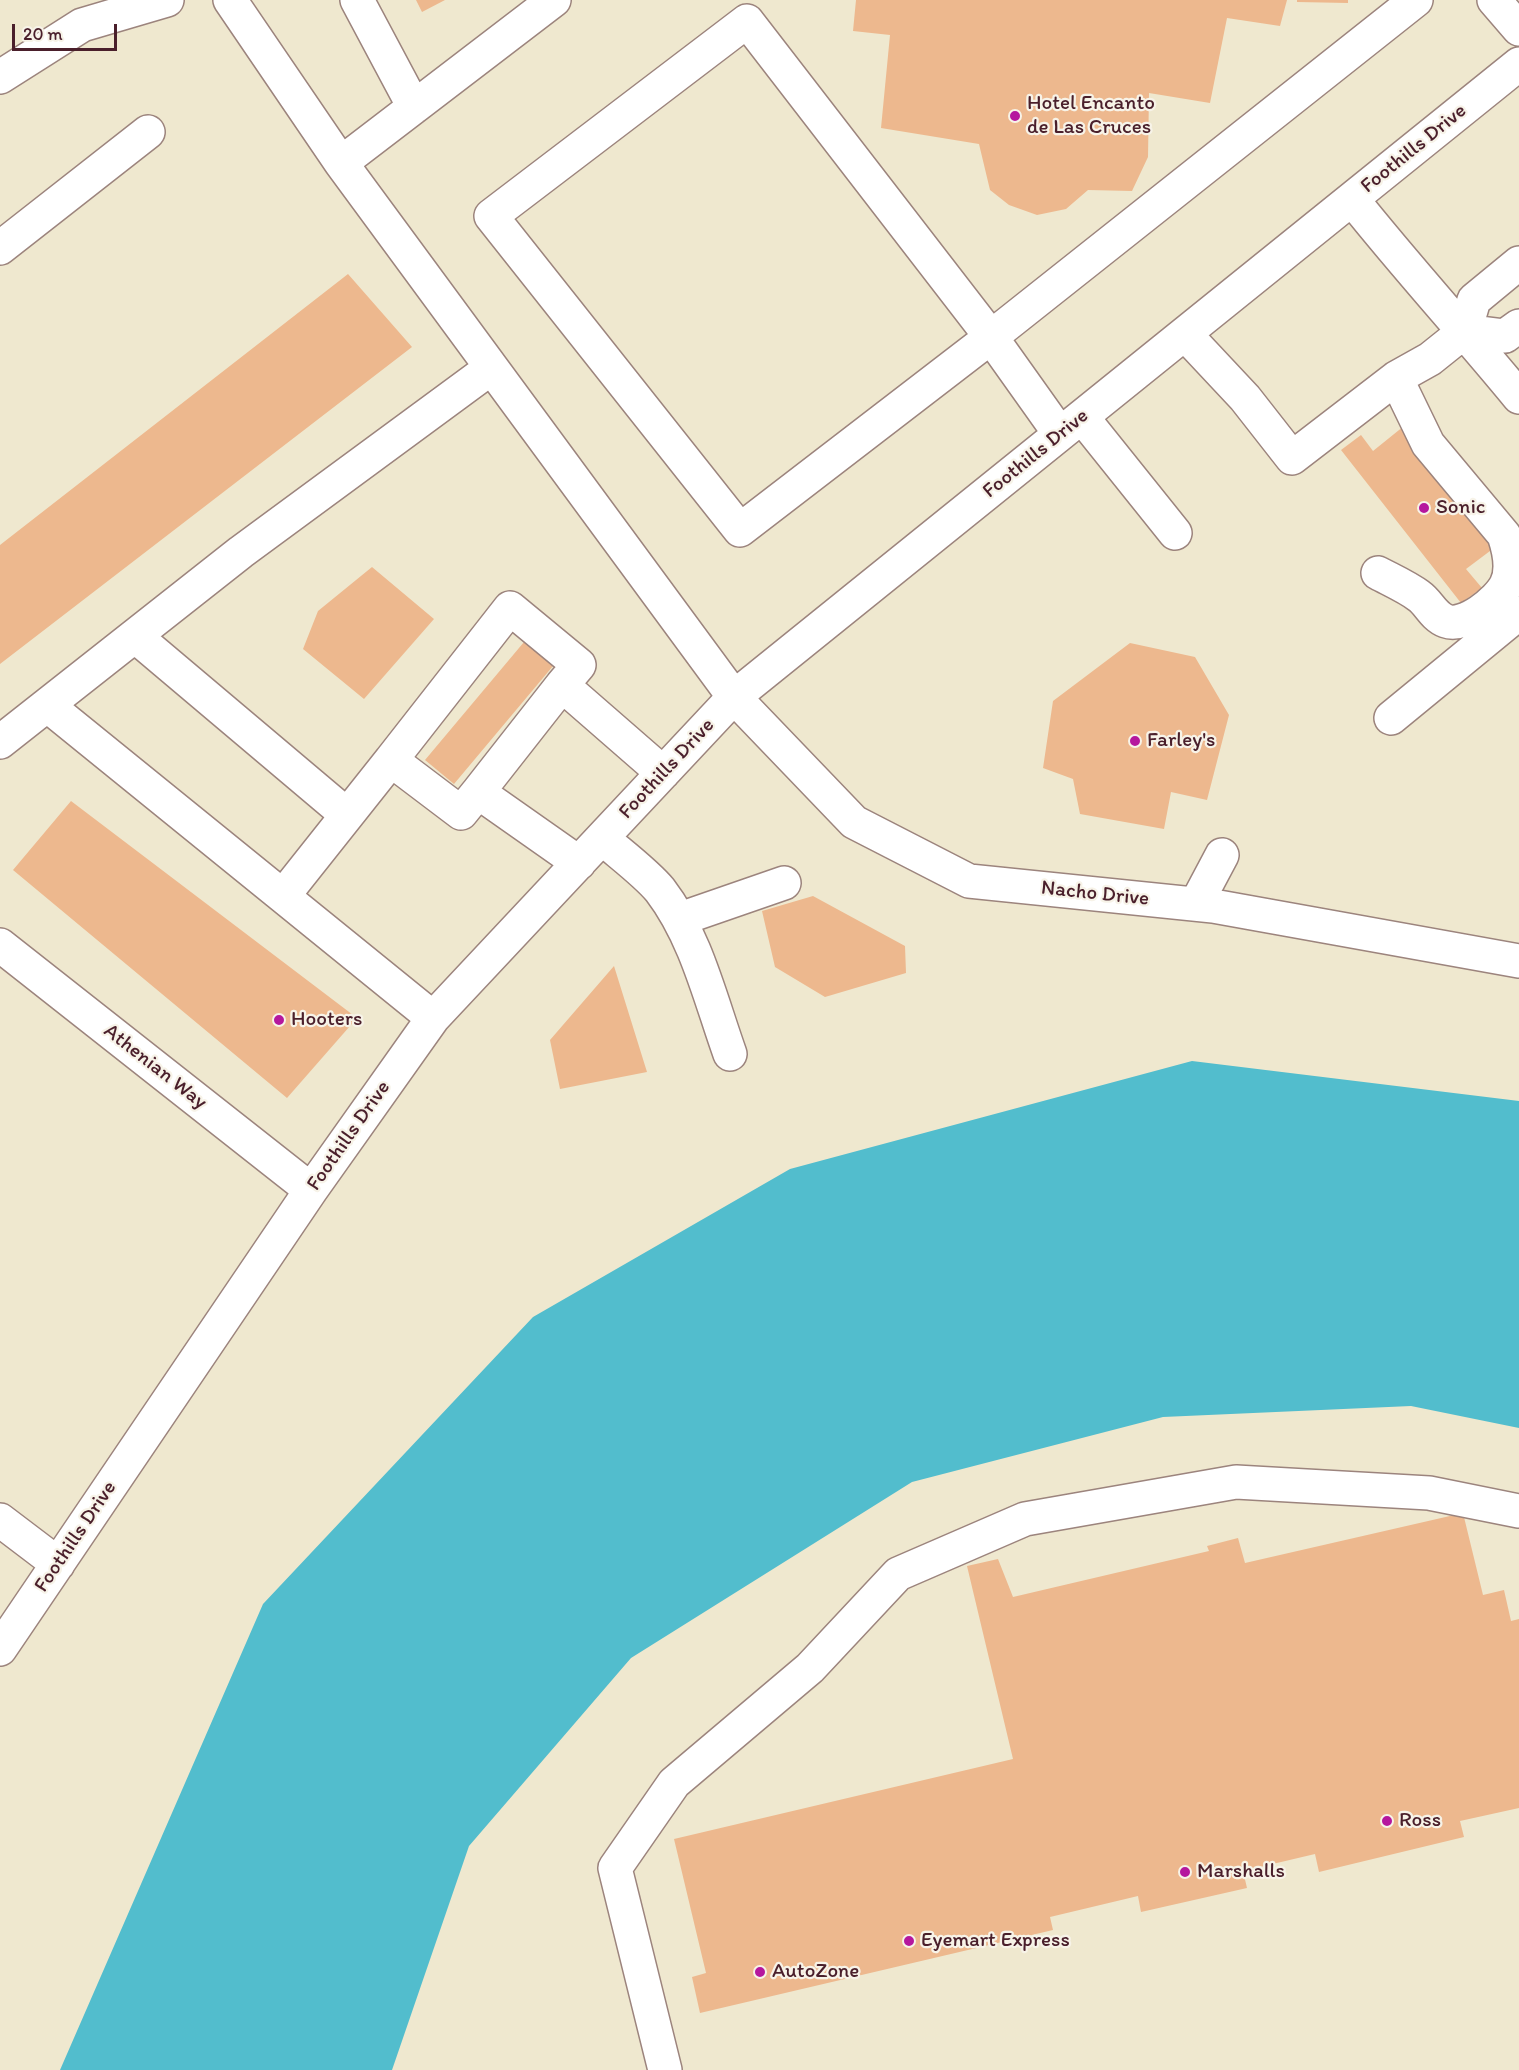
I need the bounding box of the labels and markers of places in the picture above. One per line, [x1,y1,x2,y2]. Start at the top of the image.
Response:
place label: Hotel Encanto de Las Cruces [1027,91,1155,141]
marker: Hotel Encanto de Las Cruces [1008,109,1022,123]
place label: Sonic [1436,495,1485,521]
marker: Sonic [1417,501,1431,515]
place label: Farley's [1147,728,1215,754]
marker: Farley's [1128,734,1142,748]
place label: Hooters [291,1007,362,1033]
marker: Hooters [272,1013,286,1027]
place label: Ross [1399,1808,1441,1834]
marker: Ross [1380,1814,1394,1828]
place label: Marshalls [1197,1859,1285,1885]
marker: Marshalls [1178,1865,1192,1879]
place label: Eyemart Express [921,1928,1070,1954]
marker: Eyemart Express [902,1934,916,1948]
place label: AutoZone [772,1959,859,1985]
marker: AutoZone [753,1965,767,1979]

